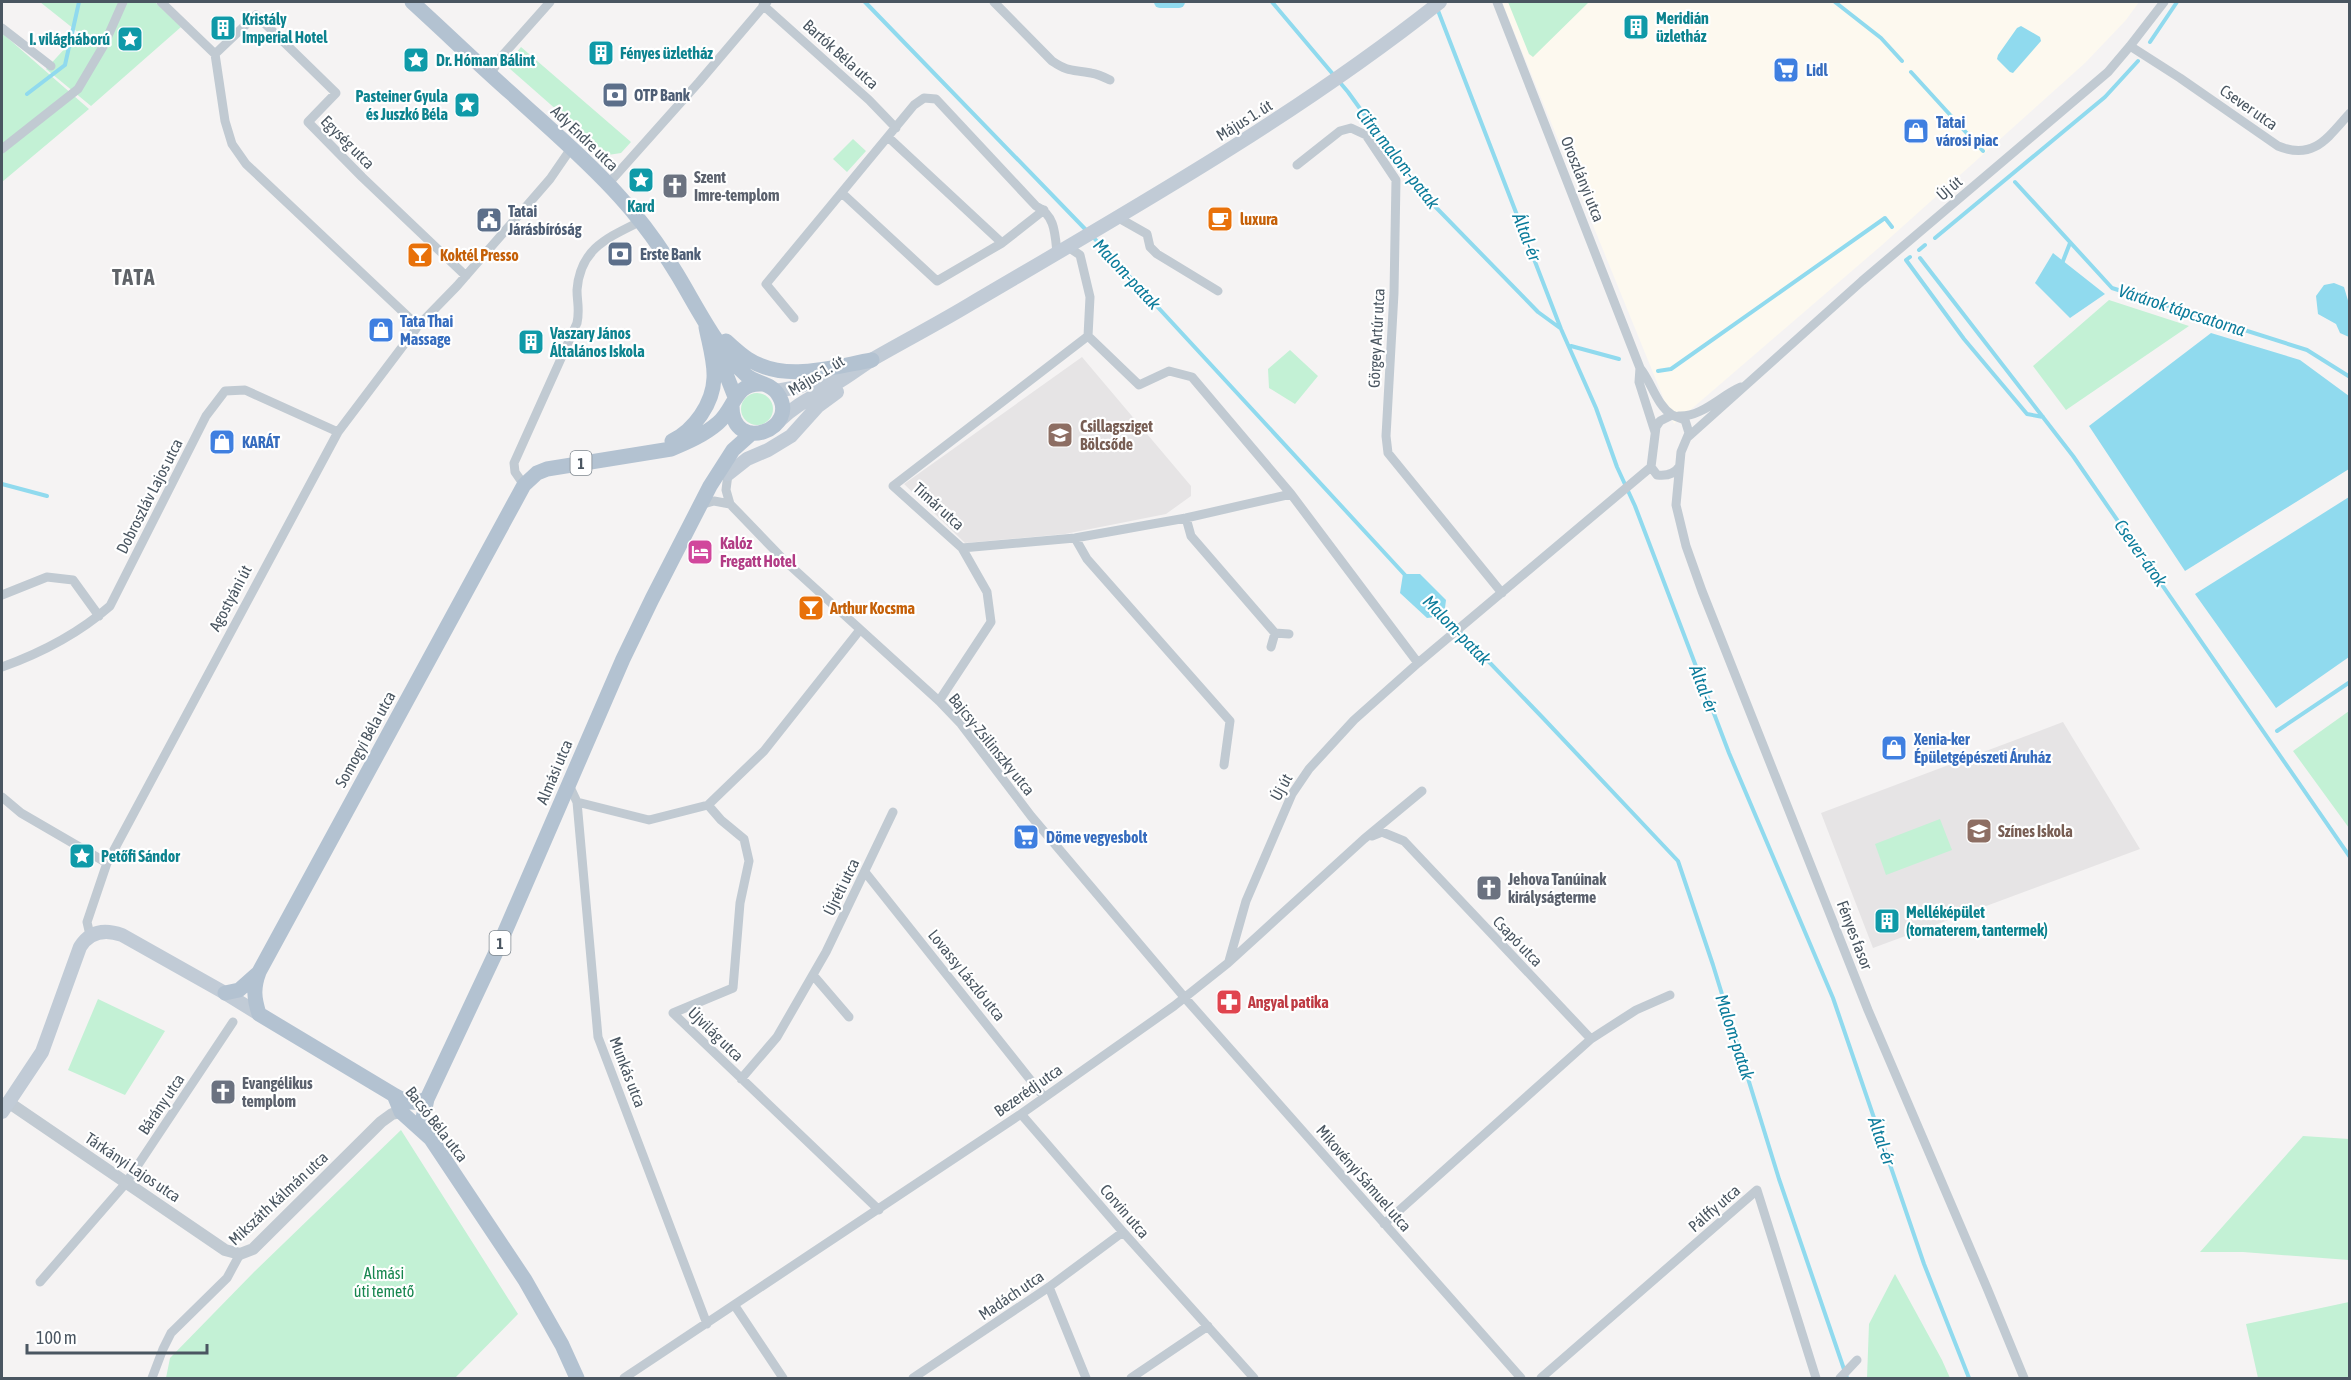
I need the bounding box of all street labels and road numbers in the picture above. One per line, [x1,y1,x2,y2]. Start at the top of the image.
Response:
street label: Bartók Béla utca [800,16,882,92]
street label: Csever utca [2217,81,2281,133]
street label: Május 1. út [1213,96,1276,145]
street label: Ady Endre utca [547,102,622,175]
street label: Egység utca [317,112,378,173]
street label: Oroszlányi utca [1557,134,1608,225]
street label: Új út [1933,172,1966,205]
street label: Görgey Artúr utca [1364,288,1389,388]
street label: Május 1. út [785,351,848,400]
street label: Dobroszláv Lajos utca [112,436,187,557]
road number: 1 [570,451,592,475]
street label: Tímár utca [910,479,968,533]
street label: Agostyáni út [205,562,256,634]
street label: Somogyi Béla utca [331,688,400,791]
street label: Bajcsy-Zsilinszky utca [945,689,1039,799]
street label: Almási utca [532,737,576,807]
street label: Új út [1266,770,1297,804]
street label: Újréti utca [820,856,863,919]
street label: Fényes fasor [1833,898,1876,973]
street label: Csapó utca [1489,912,1546,971]
street label: Lovassy László utca [924,926,1009,1025]
road number: 1 [490,931,510,955]
street label: Újvilág utca [684,1003,747,1065]
street label: Munkás utca [606,1034,650,1110]
street label: Bezerédj utca [991,1060,1066,1121]
street label: Bárány utca [134,1070,189,1138]
street label: Bacsó Béla utca [402,1083,472,1165]
street label: Mikovényi Sámuel utca [1312,1121,1415,1236]
street label: Tárkányi Lajos utca [81,1129,184,1206]
street label: Mikszáth Kálmán utca [225,1148,331,1248]
street label: Corvin utca [1097,1180,1153,1242]
street label: Pálffy utca [1685,1181,1744,1236]
street label: Madách utca [975,1267,1047,1323]

